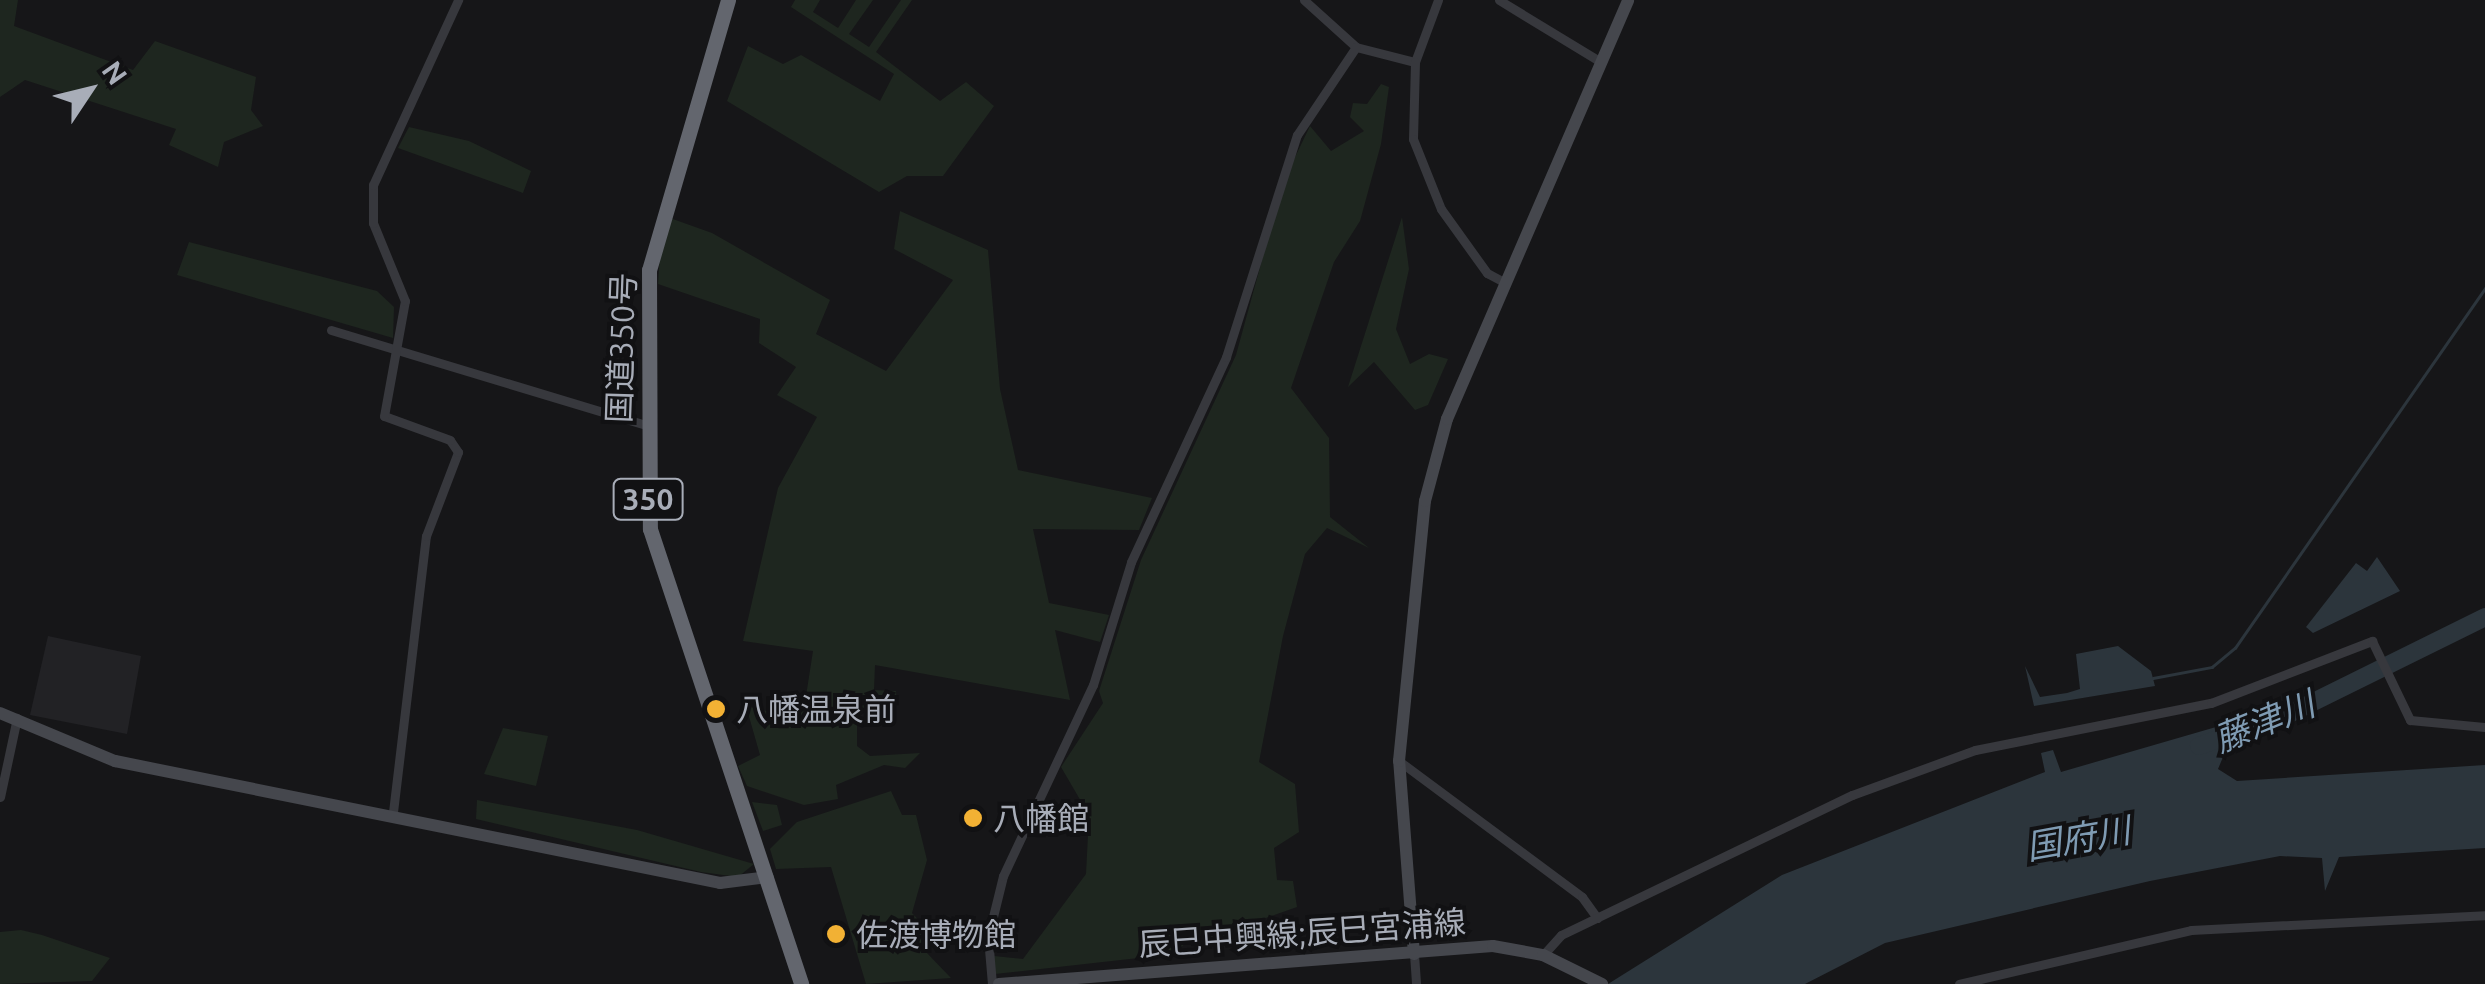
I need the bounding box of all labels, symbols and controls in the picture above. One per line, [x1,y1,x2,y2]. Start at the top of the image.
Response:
north arrow [40,40,140,140]
text: N [96,55,134,90]
street label: 国道350号 [599,272,643,424]
road number: 350 [610,474,686,524]
water label: 藤津川 [2207,682,2321,760]
place label: 八幡温泉前 [736,690,896,728]
marker: 八幡温泉前 [705,698,727,720]
place label: 八幡館 [993,799,1089,837]
marker: 八幡館 [962,807,984,829]
water label: 国府川 [2023,808,2133,868]
street label: 辰巳中興線;辰巳宮浦線 [1137,902,1467,964]
place label: 佐渡博物館 [856,915,1016,953]
marker: 佐渡博物館 [825,923,847,945]

